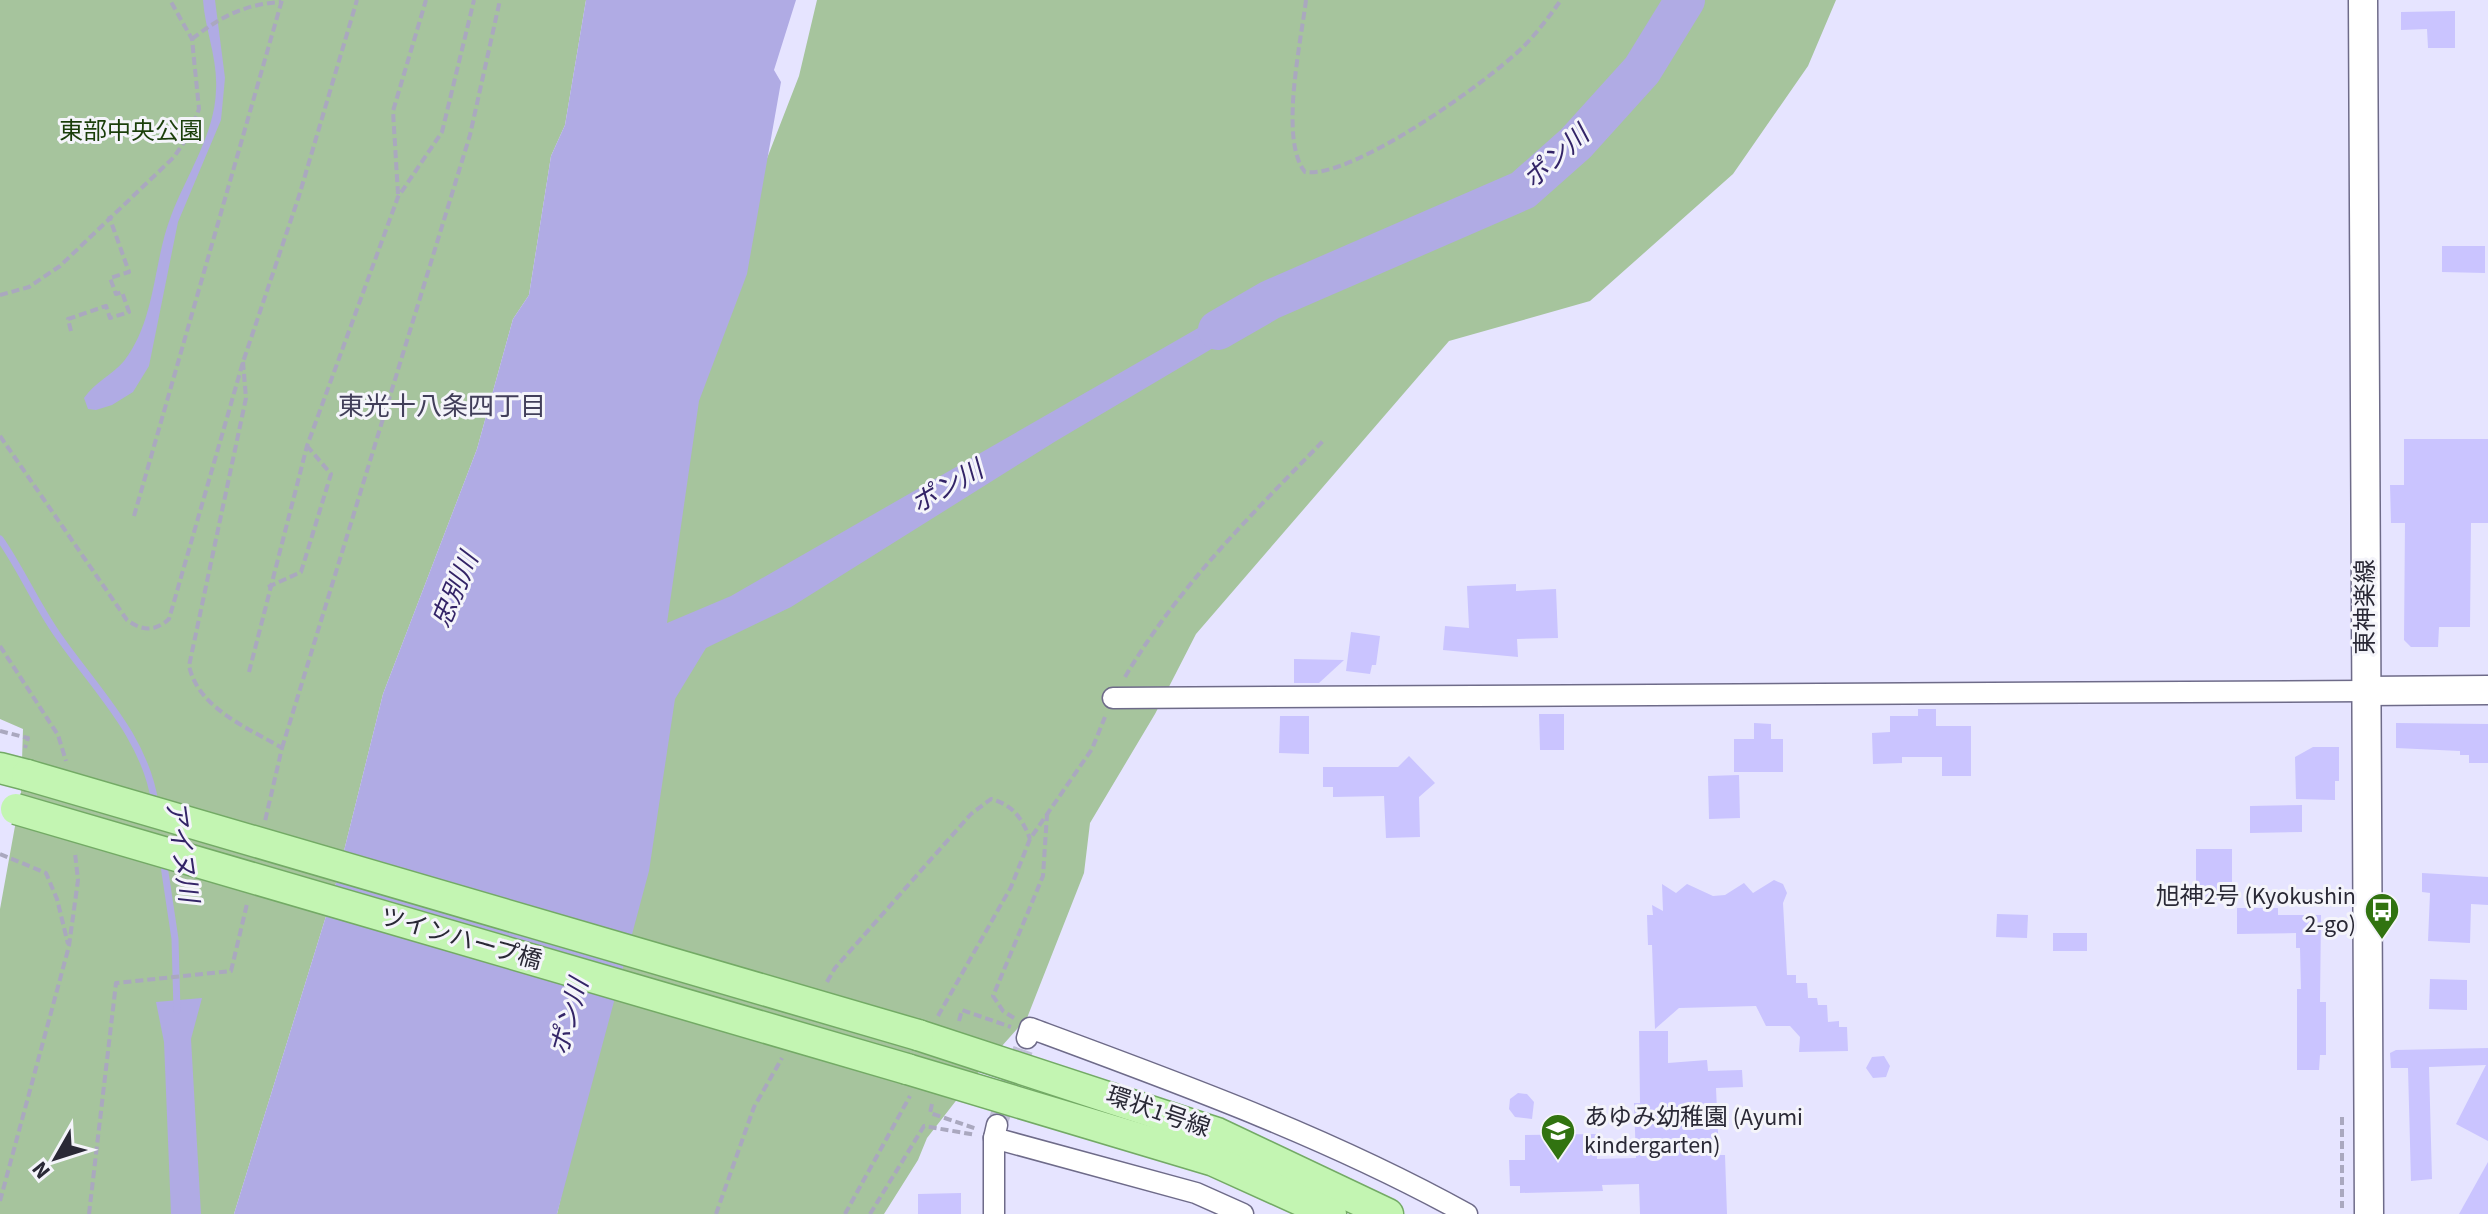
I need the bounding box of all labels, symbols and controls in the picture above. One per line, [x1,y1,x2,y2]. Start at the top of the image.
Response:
park label: 東部中央公園 [59,114,203,149]
water label: ポン川 [1515,115,1600,197]
district label: 東光十八条四丁目 [338,388,546,425]
water label: ポン川 [904,450,993,523]
water label: 忠別川 [423,544,488,633]
street label: 東神楽線 [2348,559,2383,655]
water label: アイヌ川 [157,798,208,907]
place label: 旭神2号 (Kyokushin 2-go) [2156,879,2356,942]
bus stop icon: 旭神2号 (Kyokushin 2-go) [2363,891,2401,941]
street label: ツインハープ橋 [376,899,546,979]
water label: ポン川 [540,972,598,1060]
street label: 環状1号線 [1101,1078,1215,1146]
place label: あゆみ幼稚園 (Ayumi kindergarten) [1584,1100,1803,1163]
school or university icon: あゆみ幼稚園 (Ayumi kindergarten) [1539,1112,1577,1162]
north arrow [16,1118,96,1198]
text: N [24,1154,58,1186]

